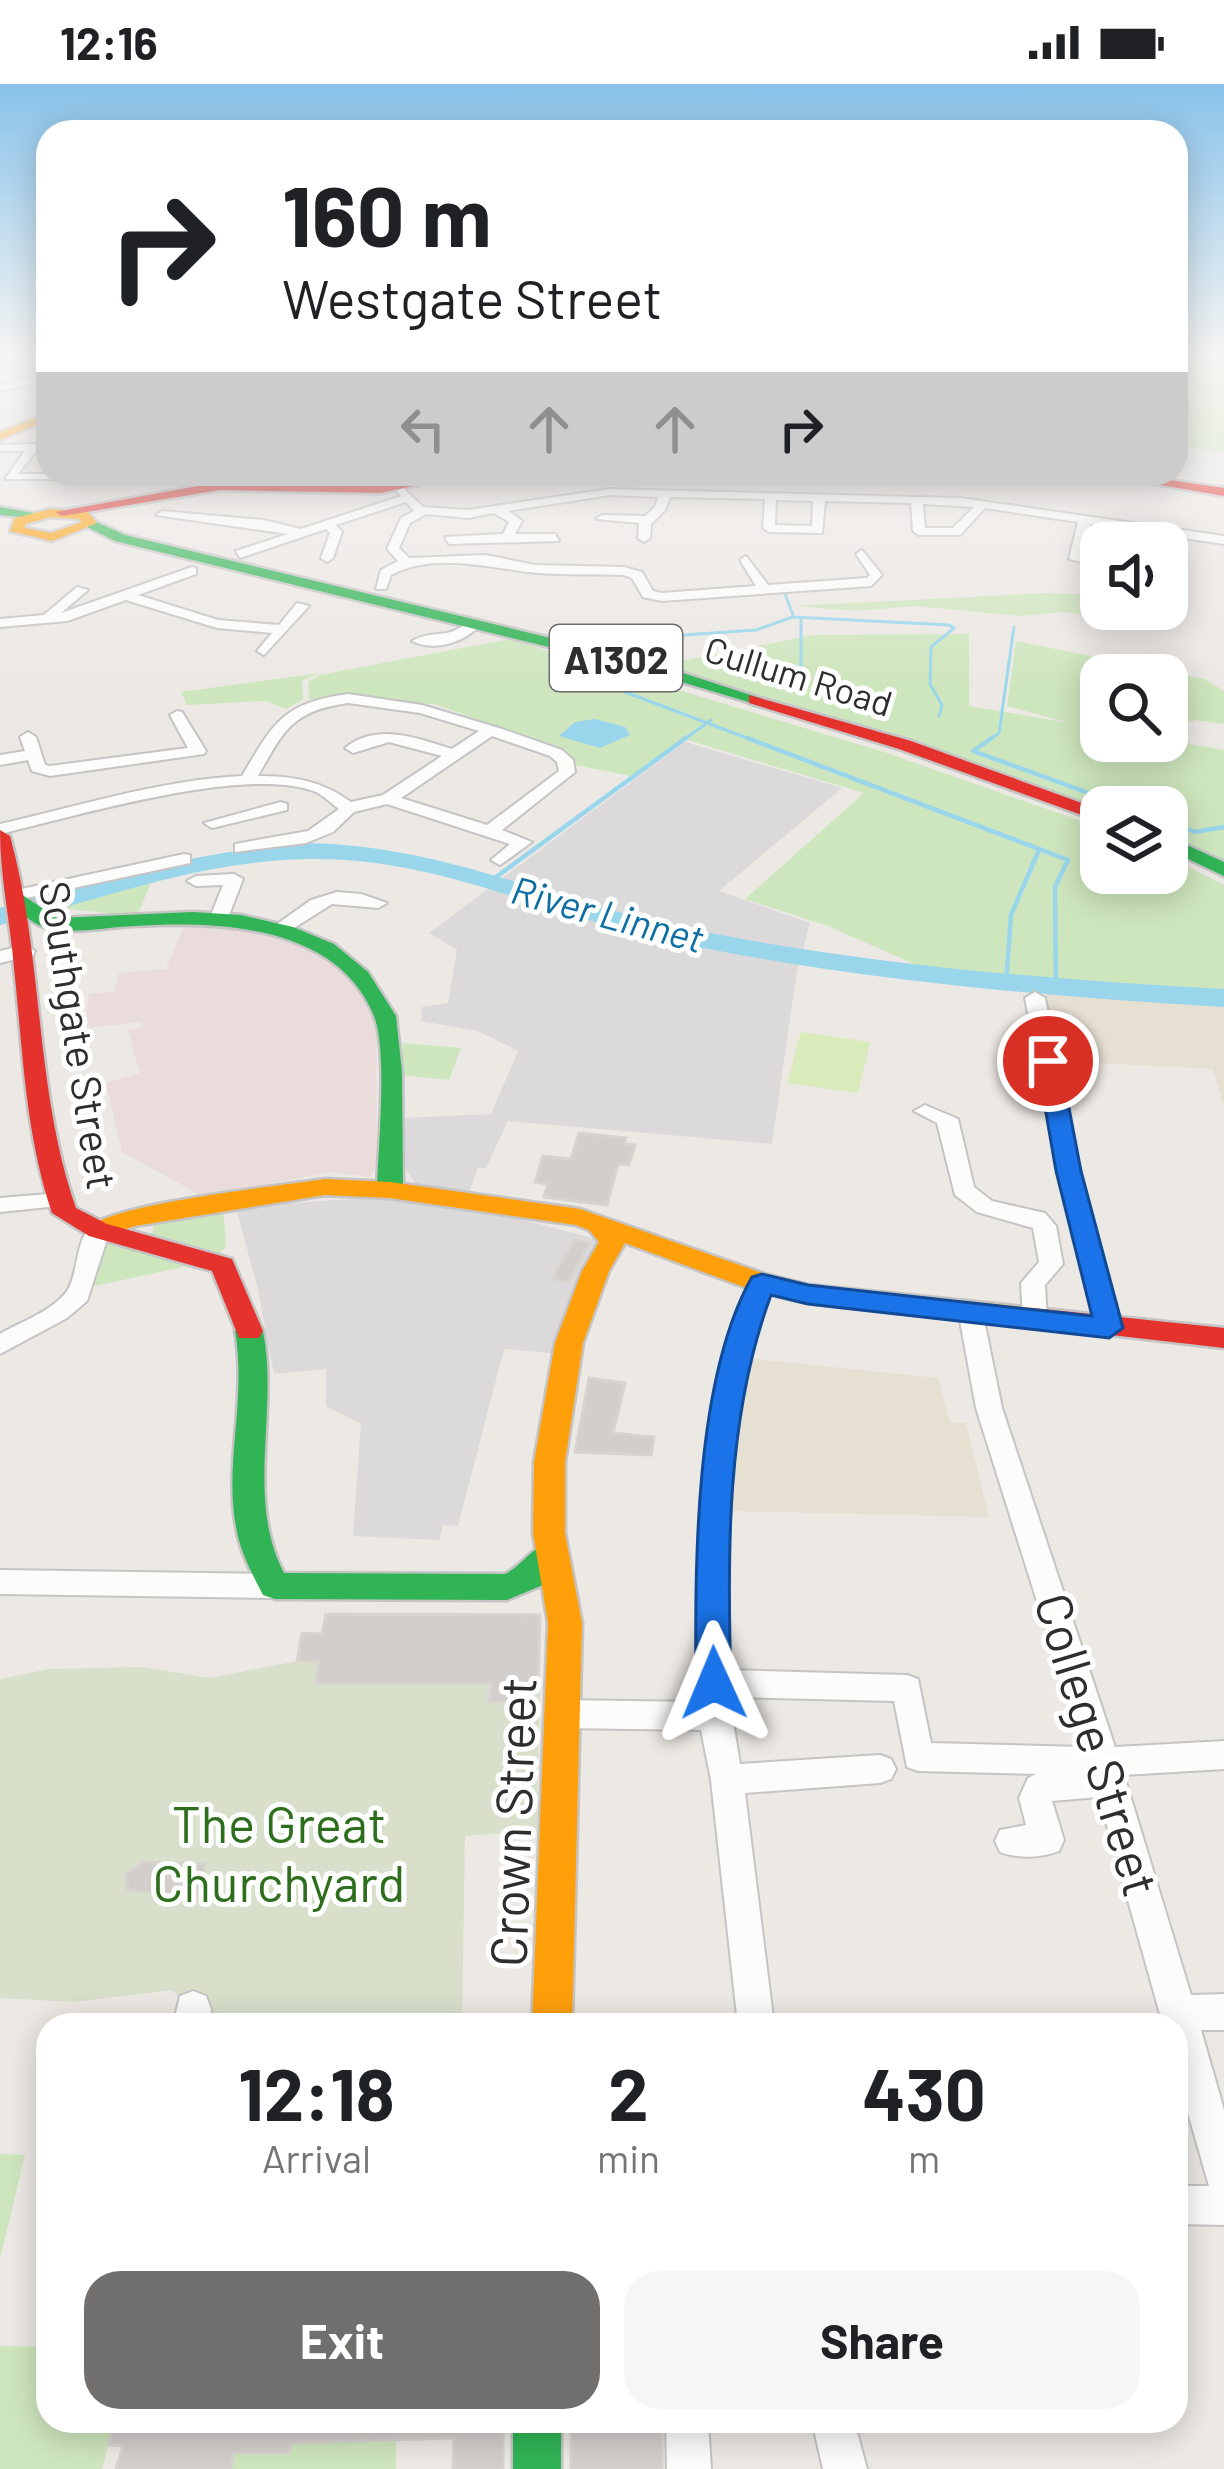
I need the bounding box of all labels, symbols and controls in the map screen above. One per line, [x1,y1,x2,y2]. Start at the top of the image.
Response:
text: 12:16 [60,15,158,69]
text: 160 m [282,163,492,264]
icon: right [84,168,240,324]
text: Westgate Street [282,265,662,330]
icon: left [390,396,456,462]
icon: ahead [516,396,582,462]
icon: ahead [642,396,708,462]
icon: right [768,396,834,462]
map controls [1080,522,1188,894]
button: sound [1080,522,1188,630]
road number: A1302 [550,625,682,691]
street label: Cullum Road [700,626,898,724]
button: search [1080,654,1188,762]
button: layers [1080,786,1188,894]
water label: River Linnet [507,865,709,961]
street label: Southgate Street [30,877,129,1193]
pin [997,1010,1099,1112]
icon: arrive [1015,1028,1081,1094]
street label: College Street [1024,1585,1174,1903]
position arrow [651,1620,777,1746]
street label: Crown Street [475,1676,547,1968]
park label: The Great Churchyard [153,1792,405,1912]
text: 12:18 [238,2049,395,2135]
text: 2 [608,2049,649,2135]
text: 430 [862,2049,986,2135]
text: Arrival [262,2134,371,2181]
text: min [597,2134,660,2181]
text: m [908,2134,940,2181]
button: Exit [84,2271,600,2409]
button: Share [624,2271,1140,2409]

